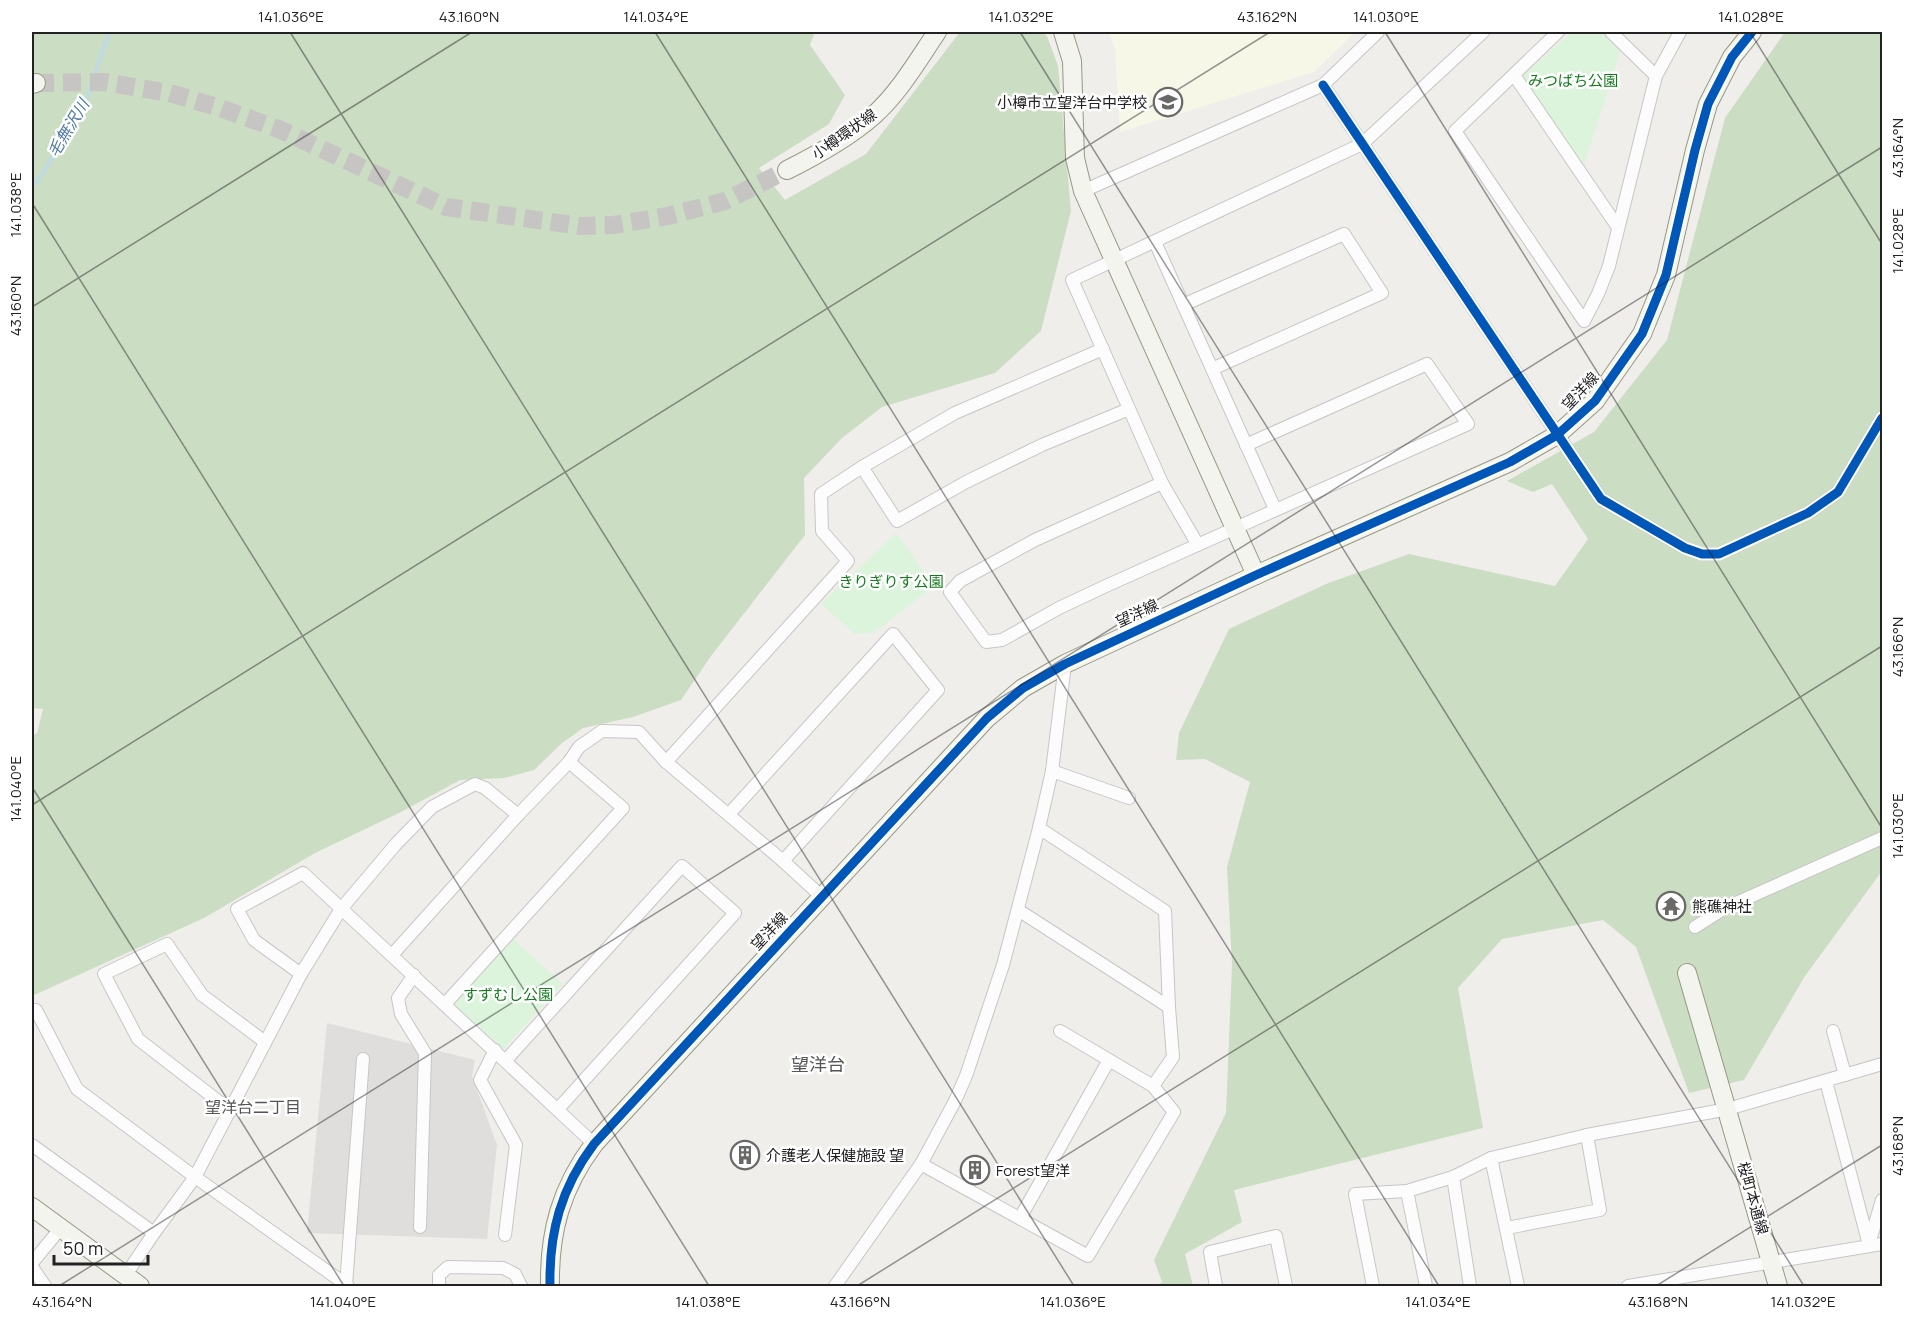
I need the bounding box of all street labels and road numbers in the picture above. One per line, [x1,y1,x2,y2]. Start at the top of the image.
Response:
street label: 小樽環状線 [807,104,881,164]
street label: 望洋線 [1557,367,1603,415]
street label: 望洋線 [1112,594,1162,632]
street label: 望洋線 [746,907,792,955]
street label: 桜町本通線 [1733,1159,1773,1237]

